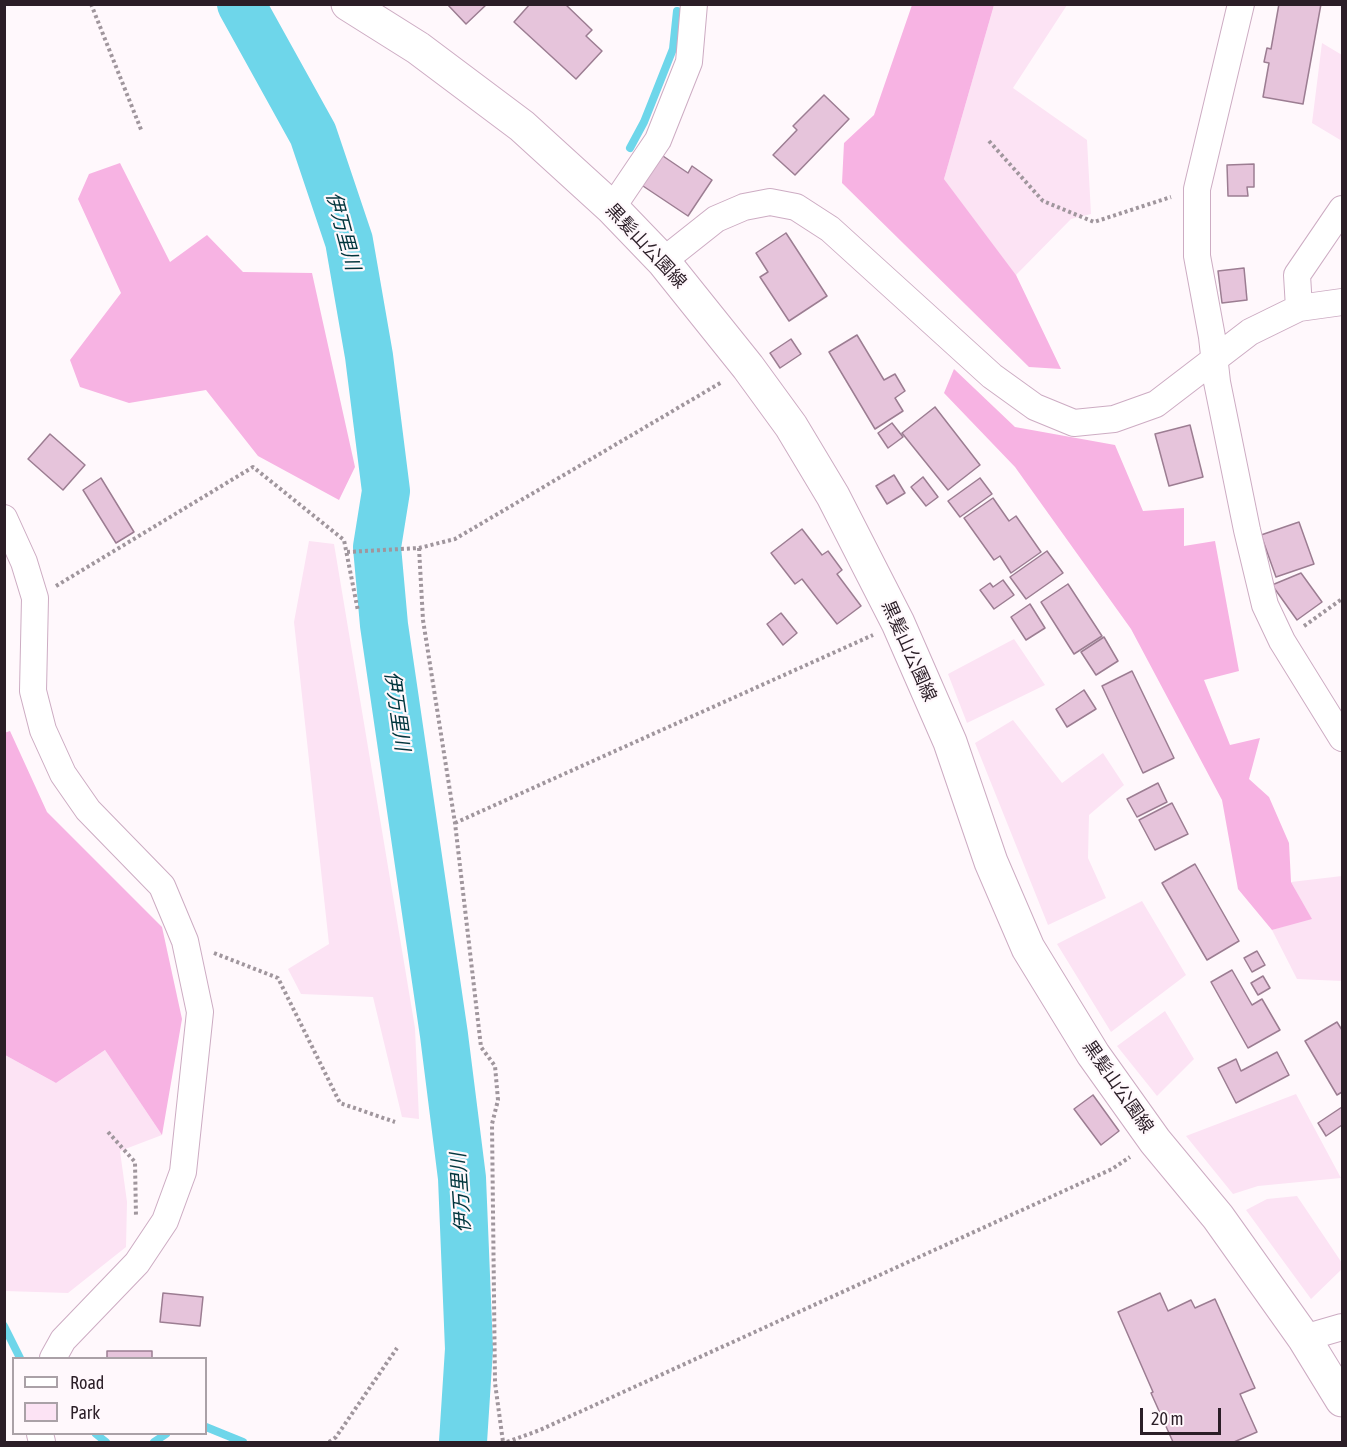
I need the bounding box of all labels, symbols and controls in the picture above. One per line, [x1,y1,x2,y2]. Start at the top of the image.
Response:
water label: 伊万里川 [321,189,365,273]
street label: 黒髪山公園線 [601,199,691,293]
street label: 黒髪山公園線 [877,597,941,705]
water label: 伊万里川 [380,670,414,752]
street label: 黒髪山公園線 [1078,1037,1158,1137]
water label: 伊万里川 [446,1152,476,1234]
legend [12,1357,207,1435]
text: Road [70,1372,104,1393]
scale bar [1143,1396,1224,1434]
text: Park [70,1402,100,1423]
text: 20 m [1151,1408,1183,1429]

